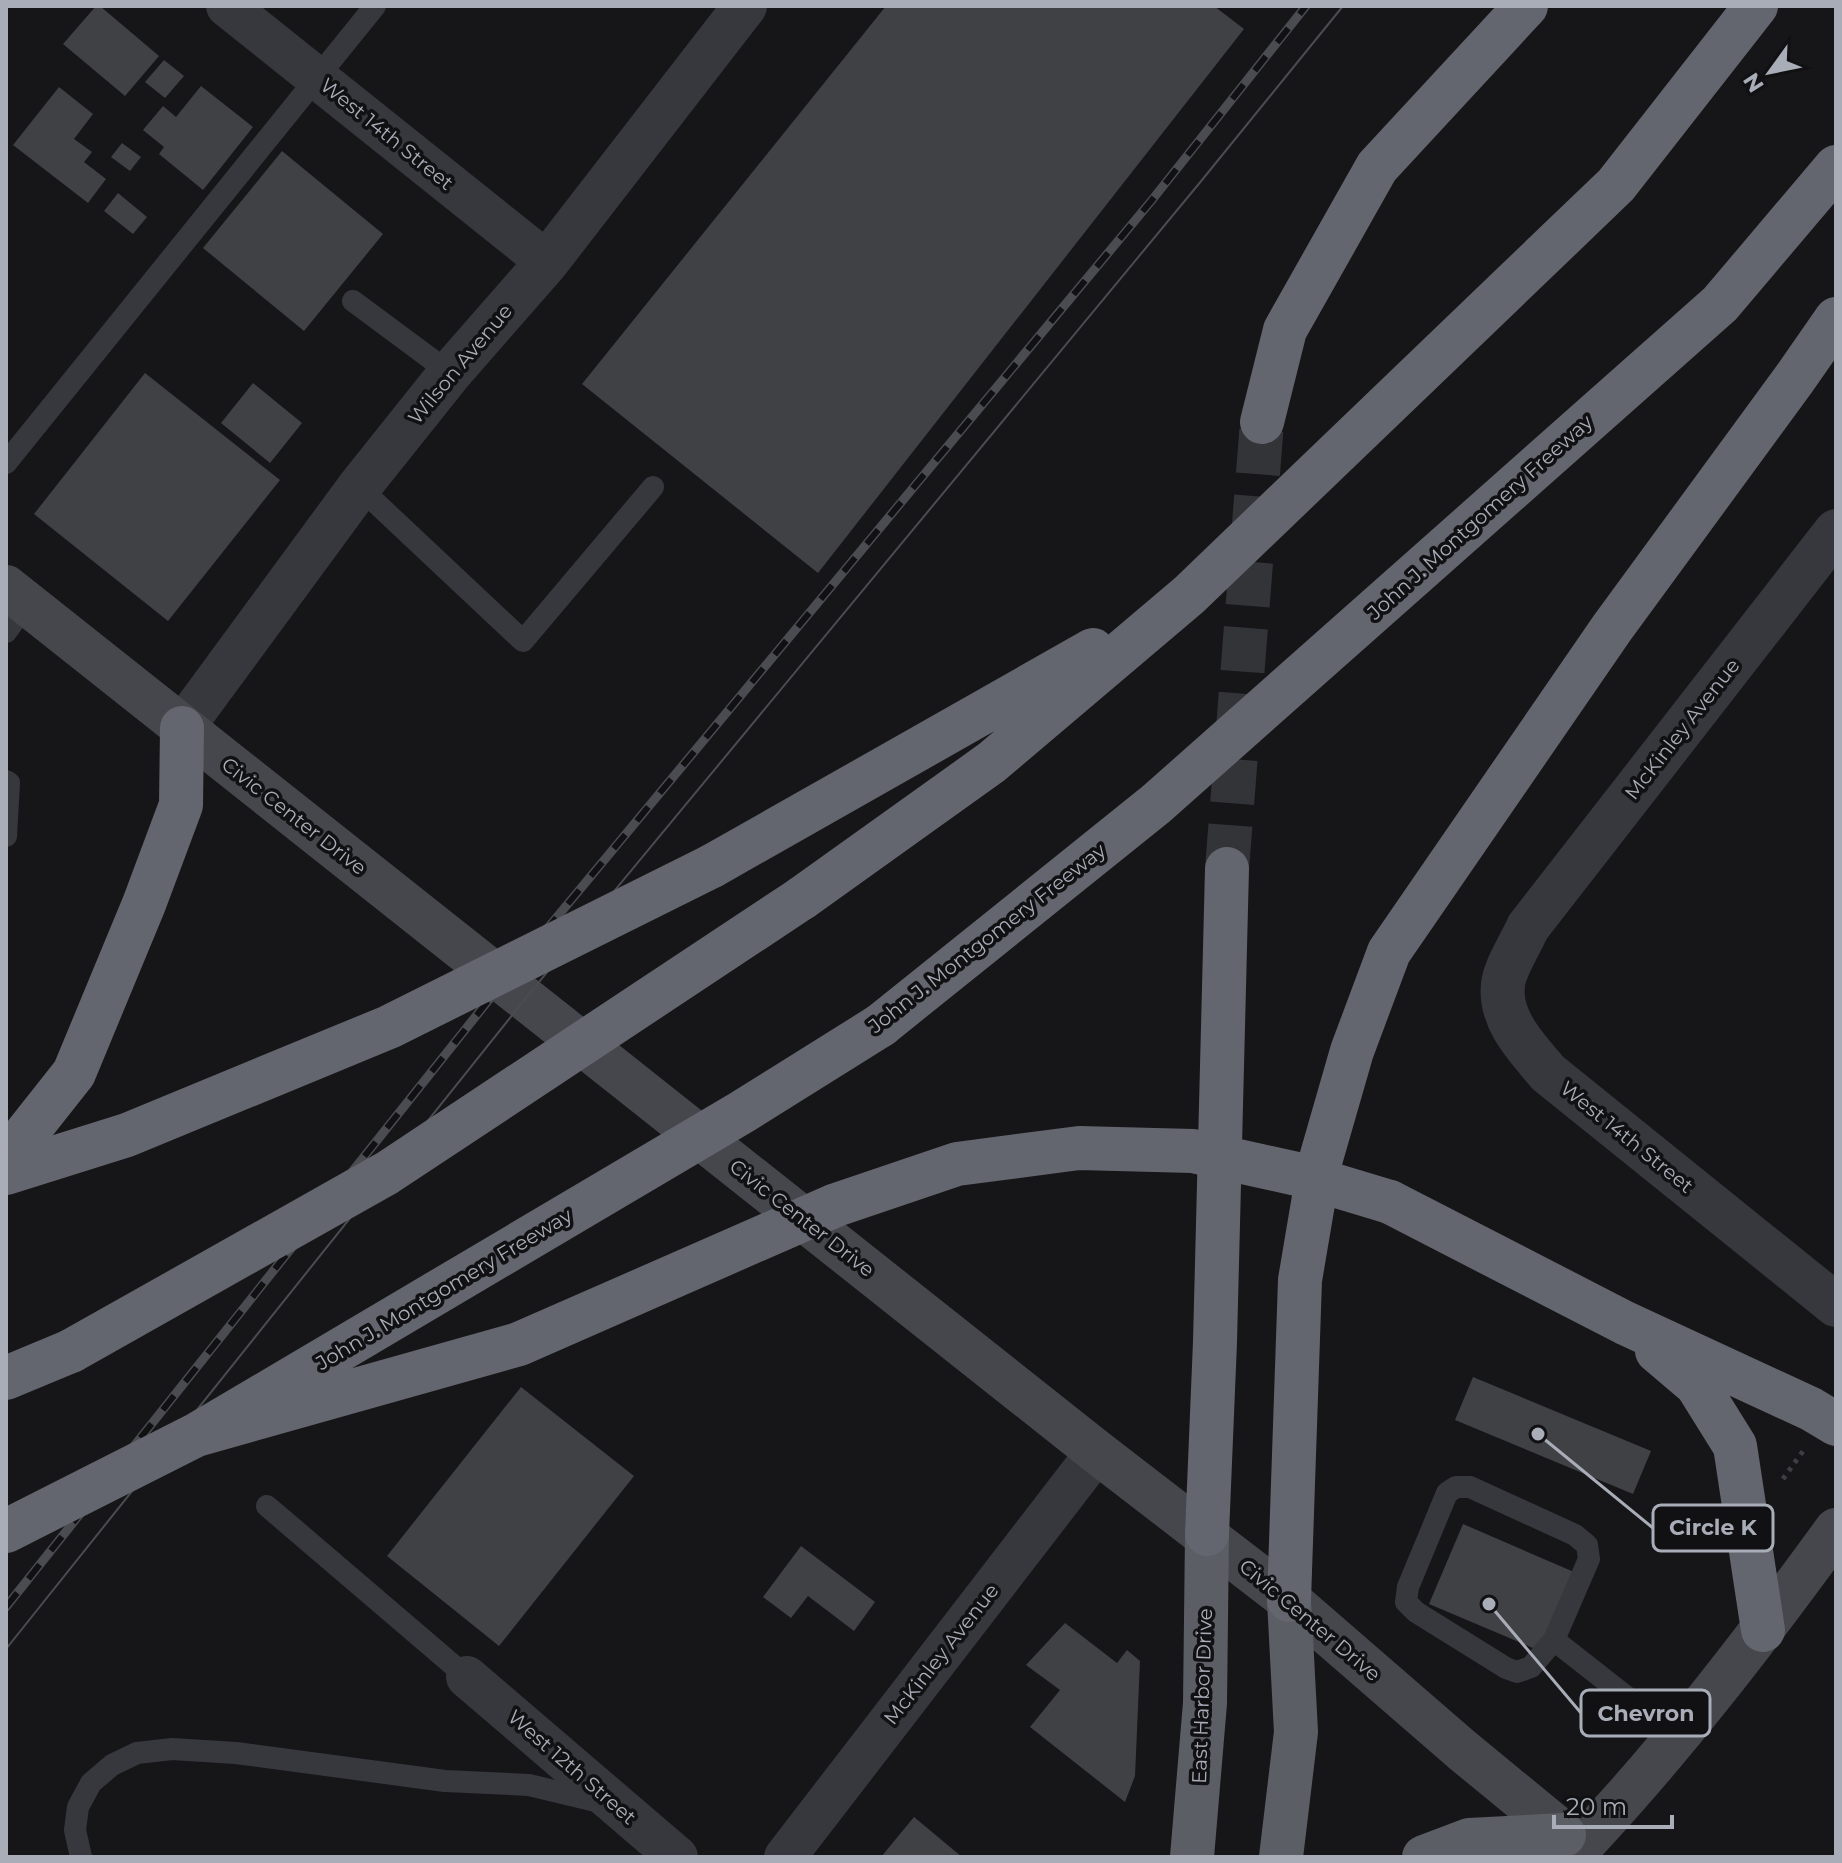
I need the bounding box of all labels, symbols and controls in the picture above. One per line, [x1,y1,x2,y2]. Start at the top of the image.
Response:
north arrow [1730,32,1810,112]
text: N [1737,68,1770,97]
street label: West 14th Street [316,73,458,195]
street label: Wilson Avenue [403,299,517,429]
street label: John J. Montgomery Freeway [1362,410,1597,625]
street label: McKinley Avenue [1619,654,1745,804]
street label: Civic Center Drive [217,752,371,880]
street label: John J. Montgomery Freeway [863,838,1110,1039]
street label: West 14th Street [1556,1076,1698,1198]
street label: Civic Center Drive [725,1154,879,1282]
street label: John J. Montgomery Freeway [311,1203,576,1376]
callout: Circle K [1653,1505,1773,1551]
text: Circle K [1669,1514,1758,1541]
street label: Civic Center Drive [1234,1554,1386,1686]
street label: McKinley Avenue [878,1579,1004,1729]
street label: East Harbor Drive [1187,1608,1217,1784]
callout: Chevron [1581,1690,1710,1736]
text: Chevron [1598,1700,1694,1727]
street label: West 12th Street [503,1705,641,1829]
scale bar [1554,1779,1672,1829]
text: 20 m [1566,1792,1627,1821]

